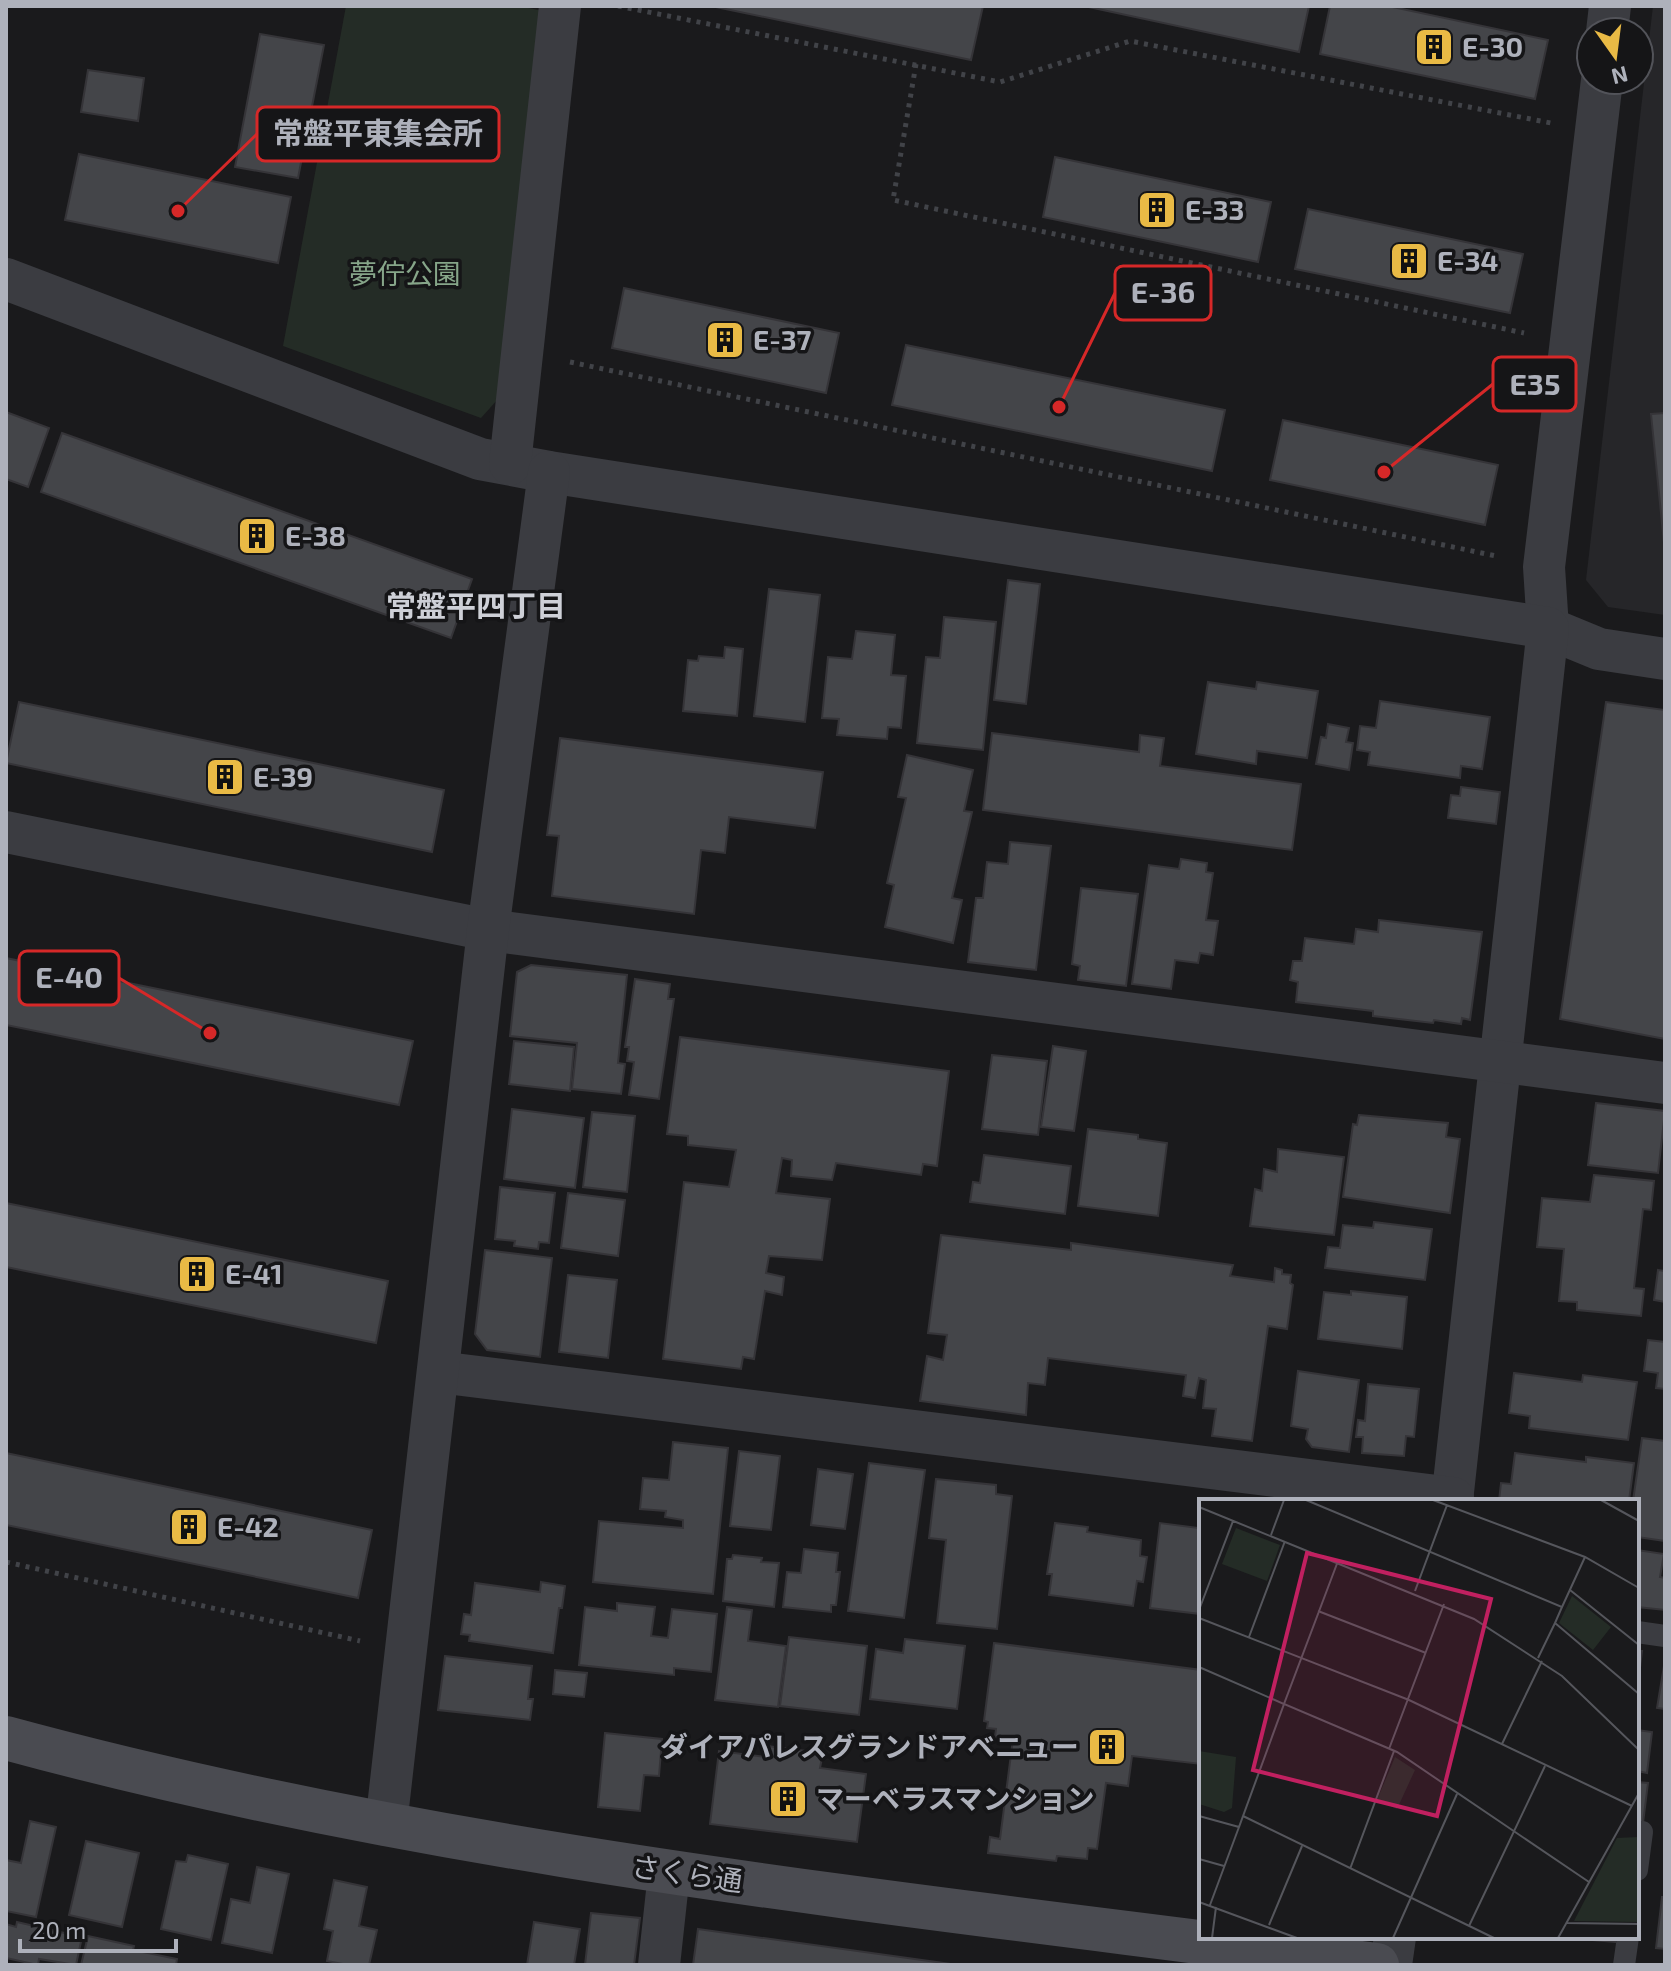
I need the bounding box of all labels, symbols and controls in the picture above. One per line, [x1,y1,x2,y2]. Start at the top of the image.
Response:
north arrow [1575,16,1655,96]
building icon: E-30 [1413,26,1455,68]
place label: E-30 [1462,29,1523,63]
text: N [1609,62,1631,91]
callout: 常盤平東集会所 [257,107,499,161]
text: 常盤平東集会所 [273,114,483,150]
building icon: E-33 [1136,189,1178,231]
place label: E-33 [1185,192,1244,226]
building icon: E-34 [1388,240,1430,282]
place label: E-34 [1437,243,1498,277]
park label: 夢佇公園 [349,256,461,290]
callout: E-36 [1115,266,1211,320]
text: E-36 [1131,273,1195,309]
building icon: E-37 [704,319,746,361]
place label: E-37 [753,322,812,356]
callout: E35 [1493,357,1576,411]
text: E35 [1510,365,1560,401]
building icon: E-38 [236,515,278,557]
place label: E-38 [285,518,346,552]
district label: 常盤平四丁目 [386,587,566,623]
building icon: E-39 [204,756,246,798]
place label: E-39 [253,759,313,793]
callout: E-40 [19,951,119,1005]
text: E-40 [35,958,103,994]
building icon: E-41 [176,1253,218,1295]
place label: E-41 [225,1256,283,1290]
inset map [1199,1499,1639,1939]
building icon: E-42 [168,1506,210,1548]
place label: E-42 [217,1509,279,1543]
building icon: ダイアパレスグランドアベニュー [1086,1726,1128,1768]
place label: ダイアパレスグランドアベニュー [660,1729,1079,1763]
building icon: マーベラスマンション [767,1778,809,1820]
place label: マーベラスマンション [816,1781,1095,1815]
street label: さくら通 [629,1848,745,1898]
scale bar [20,1903,176,1953]
text: 20 m [32,1915,86,1944]

